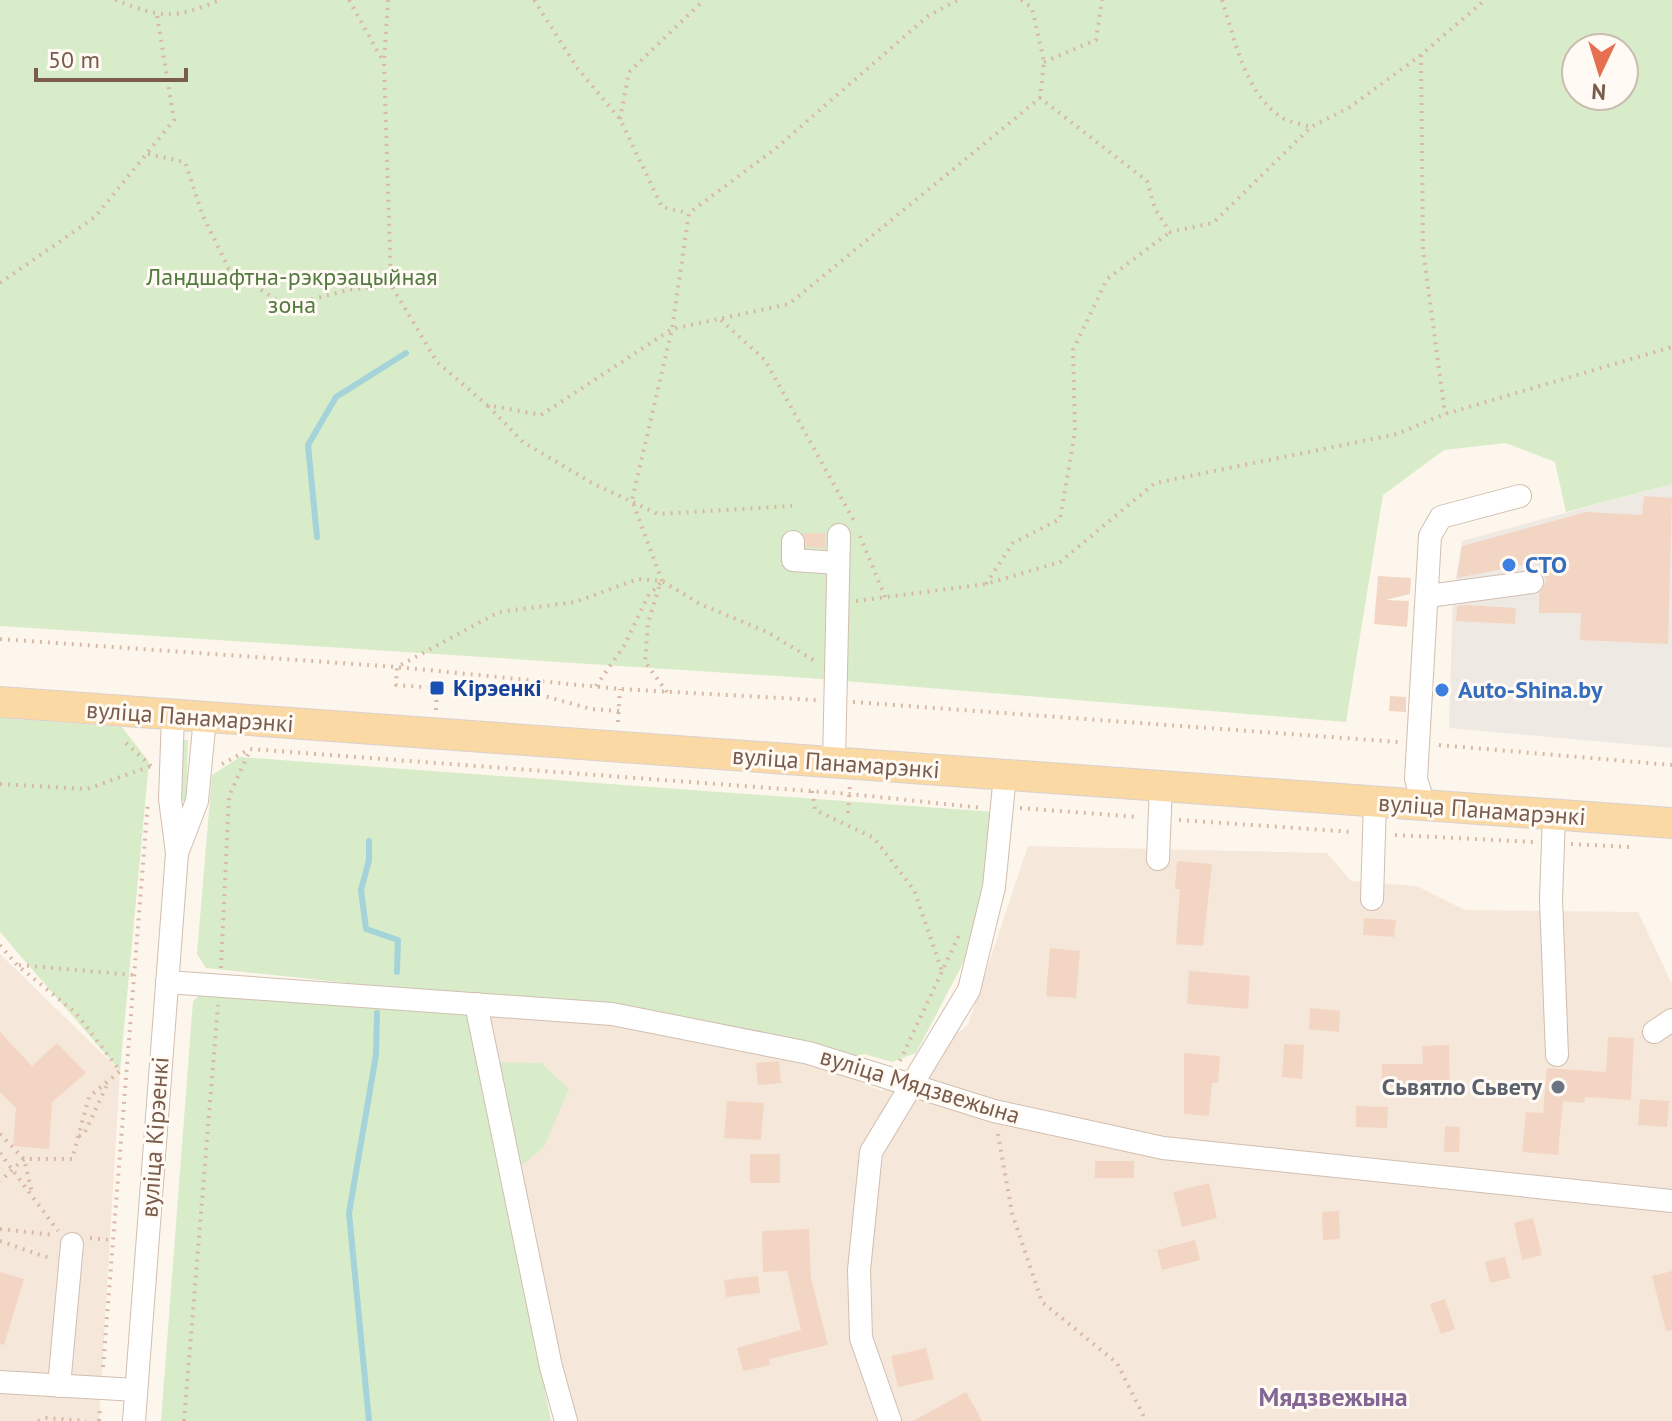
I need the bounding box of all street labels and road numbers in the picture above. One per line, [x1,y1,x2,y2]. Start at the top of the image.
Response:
street label: вуліца Панамарэнкі [85,694,295,739]
street label: вуліца Панамарэнкі [731,740,941,785]
street label: вуліца Панамарэнкі [1377,787,1587,832]
street label: вуліца Мядзвежына [816,1040,1024,1131]
street label: вуліца Кірэенкі [133,1056,176,1218]

